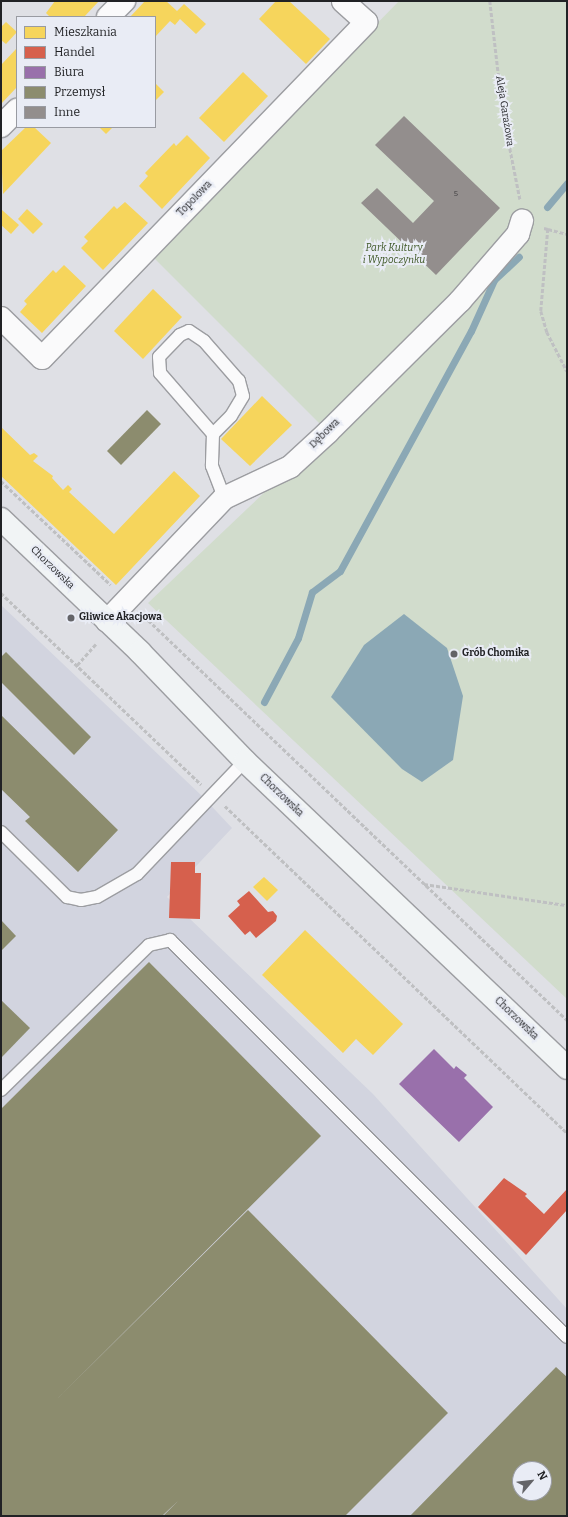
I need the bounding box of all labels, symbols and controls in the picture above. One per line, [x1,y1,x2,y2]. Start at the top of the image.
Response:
legend [16,16,156,128]
text: Mieszkania [54,25,117,39]
text: Handel [54,45,95,59]
text: Biura [54,65,84,79]
street label: Aleja Garażowa [493,75,515,147]
text: Przemysł [54,85,106,99]
text: Inne [54,105,80,119]
street label: Topolowa [175,179,215,219]
house number: 5 [454,189,458,199]
park label: Park Kultury i Wypoczynku [363,242,425,266]
street label: Dębowa [307,417,343,451]
street label: Chorzowska [28,544,76,592]
place label: Gliwice Akacjowa [79,612,162,624]
marker: Gliwice Akacjowa [66,613,76,623]
place label: Grób Chomika [462,648,529,660]
marker: Grób Chomika [449,649,459,659]
street label: Chorzowska [257,772,305,820]
street label: Chorzowska [492,995,540,1043]
north arrow [512,1461,552,1501]
text: N [534,1469,550,1482]

